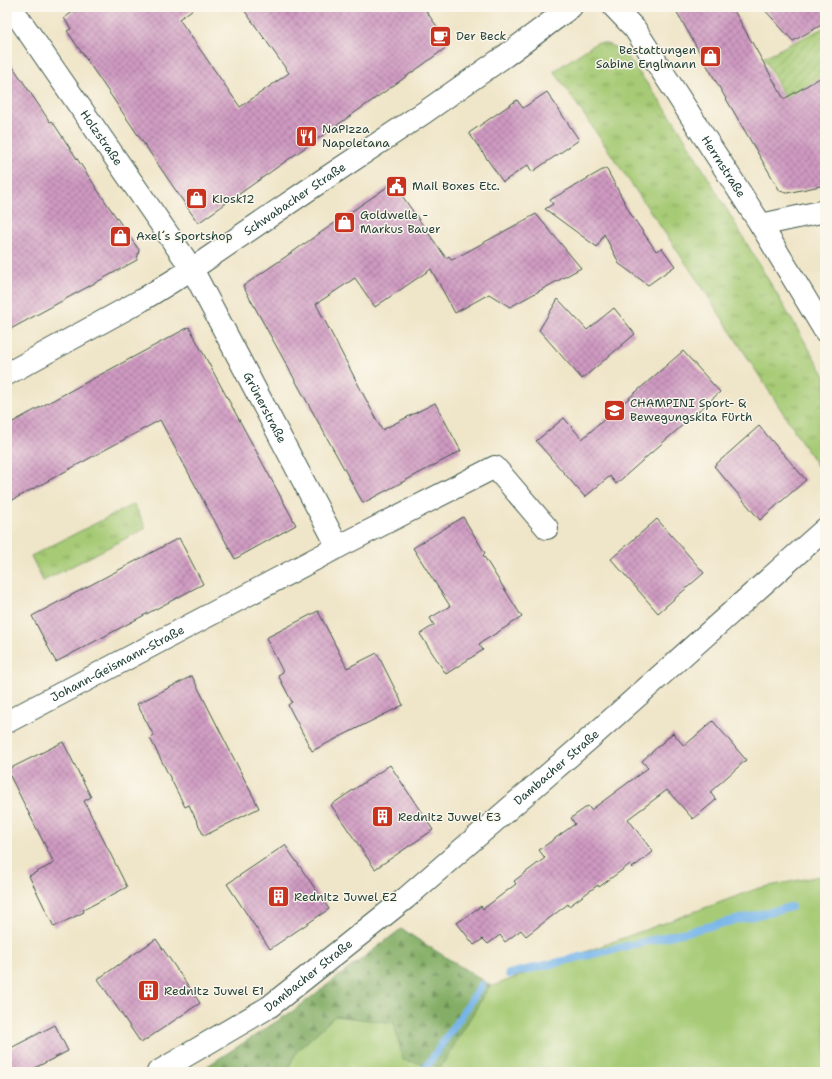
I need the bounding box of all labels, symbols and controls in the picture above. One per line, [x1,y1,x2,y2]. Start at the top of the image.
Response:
cafe icon: Der Beck [427,23,453,49]
place label: Der Beck [456,28,507,44]
place label: Bestattungen Sabine Englmann [596,42,696,72]
shop icon: Bestattungen Sabine Englmann [698,44,724,70]
street label: Holzstraße [77,107,126,169]
place label: NaPizza Napoletana [322,121,390,151]
restaurant icon: NaPizza Napoletana [293,123,319,149]
street label: Herrnstraße [698,132,749,201]
street label: Schwabacher Straße [241,159,349,239]
public building icon: Mail Boxes Etc. [384,173,410,199]
place label: Mail Boxes Etc. [412,178,500,194]
shop icon: Kiosk12 [184,186,210,212]
place label: Kiosk12 [212,191,255,207]
place label: Goldwelle - Markus Bauer [360,207,441,237]
shop icon: Goldwelle - Markus Bauer [331,209,357,235]
shop icon: Axel´s Sportshop [108,223,134,249]
place label: Axel´s Sportshop [136,228,233,244]
street label: Grünerstraße [240,369,290,446]
place label: CHAMPINI Sport- & Bewegungskita Fürth [630,395,753,425]
school or university icon: CHAMPINI Sport- & Bewegungskita Fürth [601,397,627,423]
street label: Johann-Geismann-Straße [48,622,187,705]
street label: Dambacher Straße [510,726,603,809]
building icon: Rednitz Juwel E3 [369,804,395,830]
place label: Rednitz Juwel E3 [398,809,502,825]
building icon: Rednitz Juwel E2 [265,884,291,910]
place label: Rednitz Juwel E2 [294,889,398,905]
street label: Dambacher Straße [261,936,356,1016]
building icon: Rednitz Juwel E1 [136,978,162,1004]
place label: Rednitz Juwel E1 [164,983,264,999]

